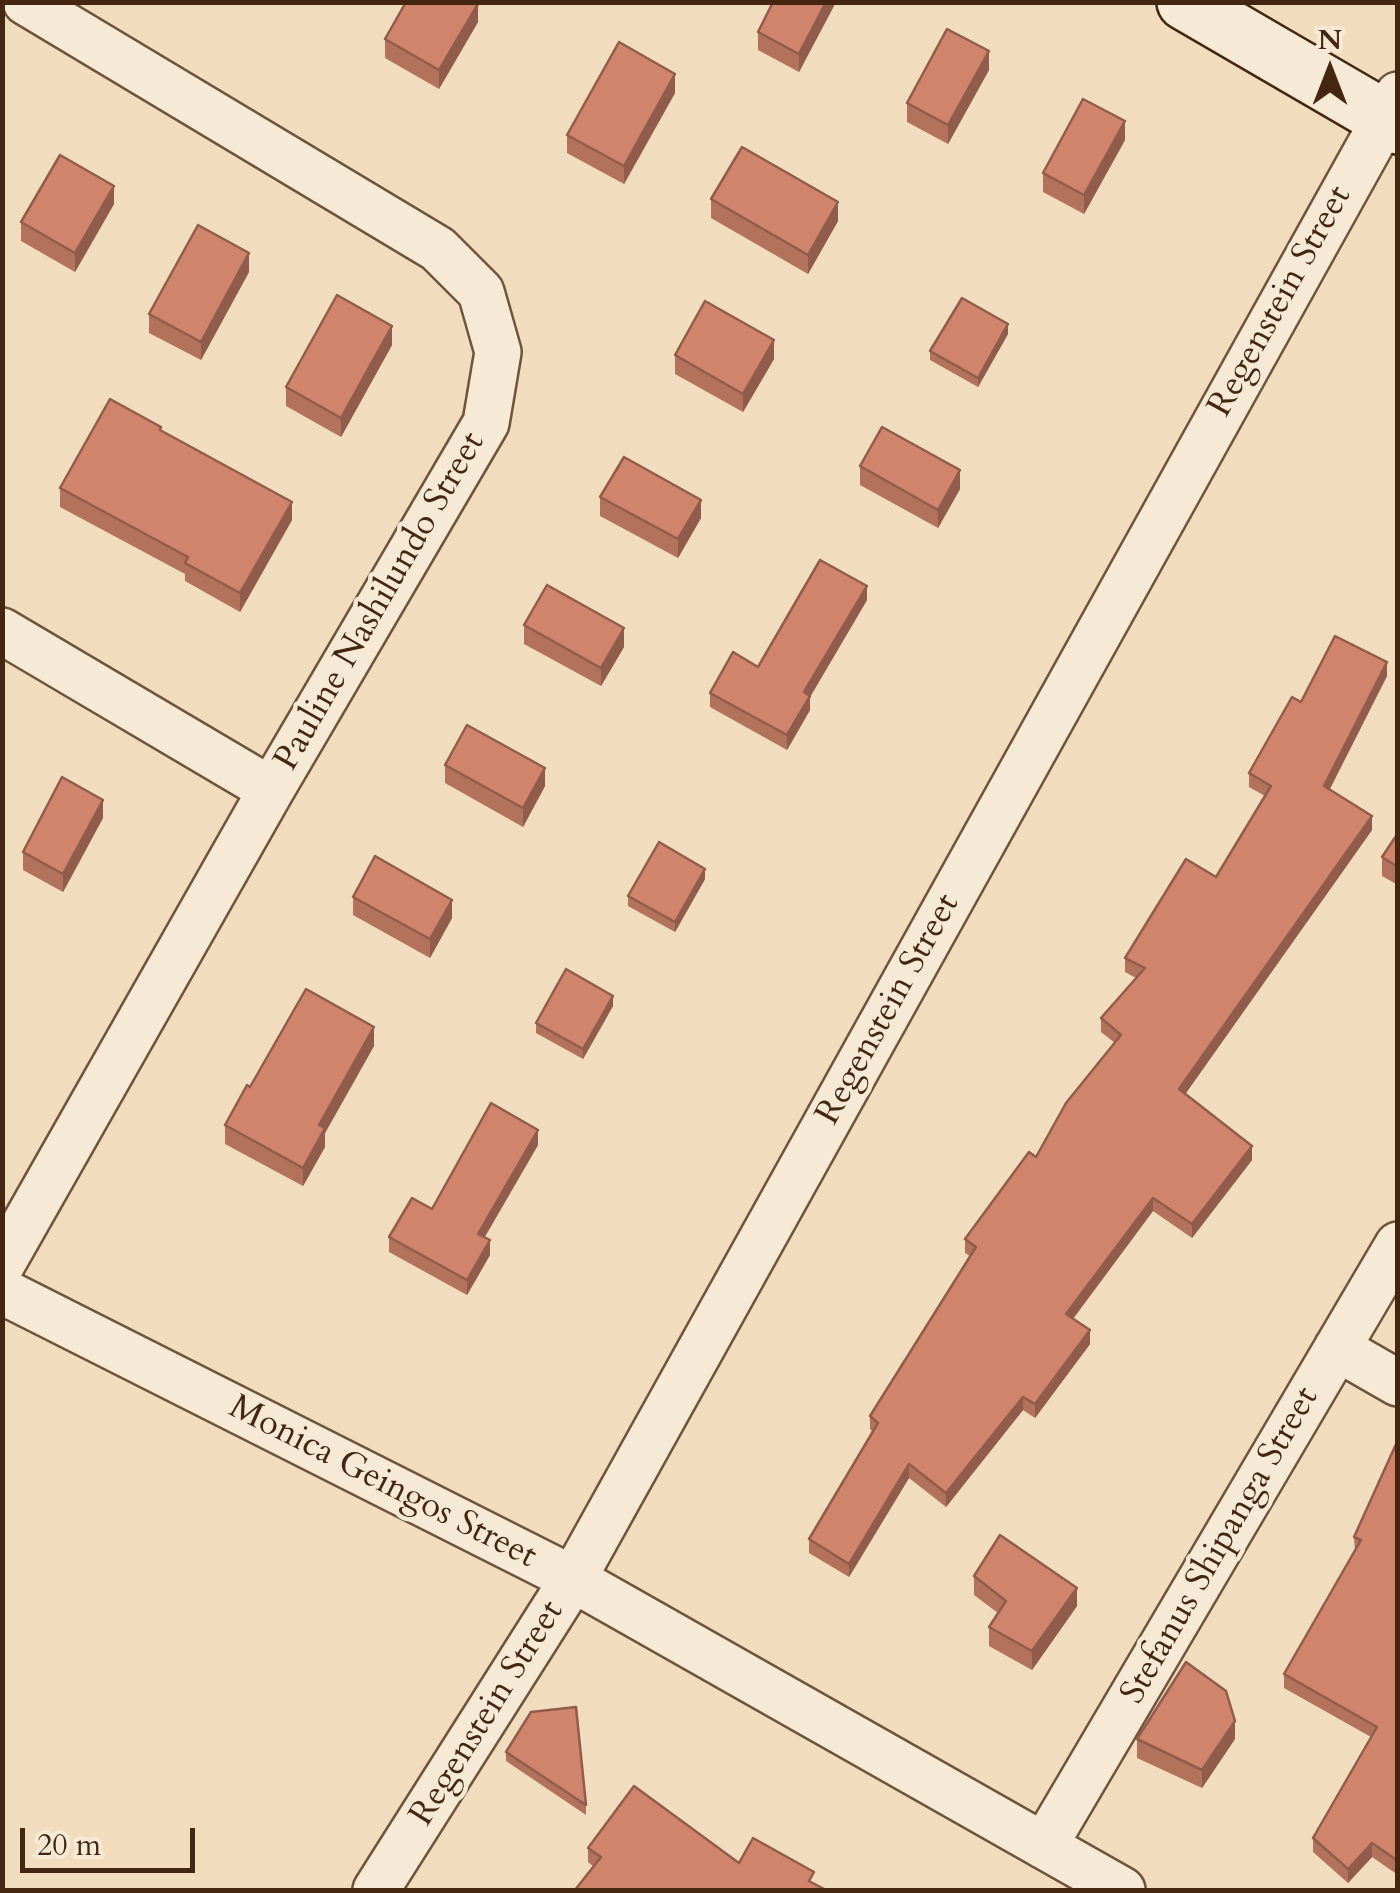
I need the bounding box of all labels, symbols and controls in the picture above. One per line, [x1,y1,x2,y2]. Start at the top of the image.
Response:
north arrow [1280,20,1380,120]
text: N [1318,21,1342,59]
street label: Regenstein Street [1200,179,1362,425]
street label: Pauline Nashilundo Street [267,425,495,779]
street label: Regenstein Street [808,887,970,1133]
street label: Stefanus Shipanga Street [1113,1380,1329,1712]
street label: Monica Geingos Street [221,1387,543,1579]
street label: Regenstein Street [402,1594,574,1834]
scale bar [25,1808,200,1870]
text: 20 m [37,1825,101,1866]

